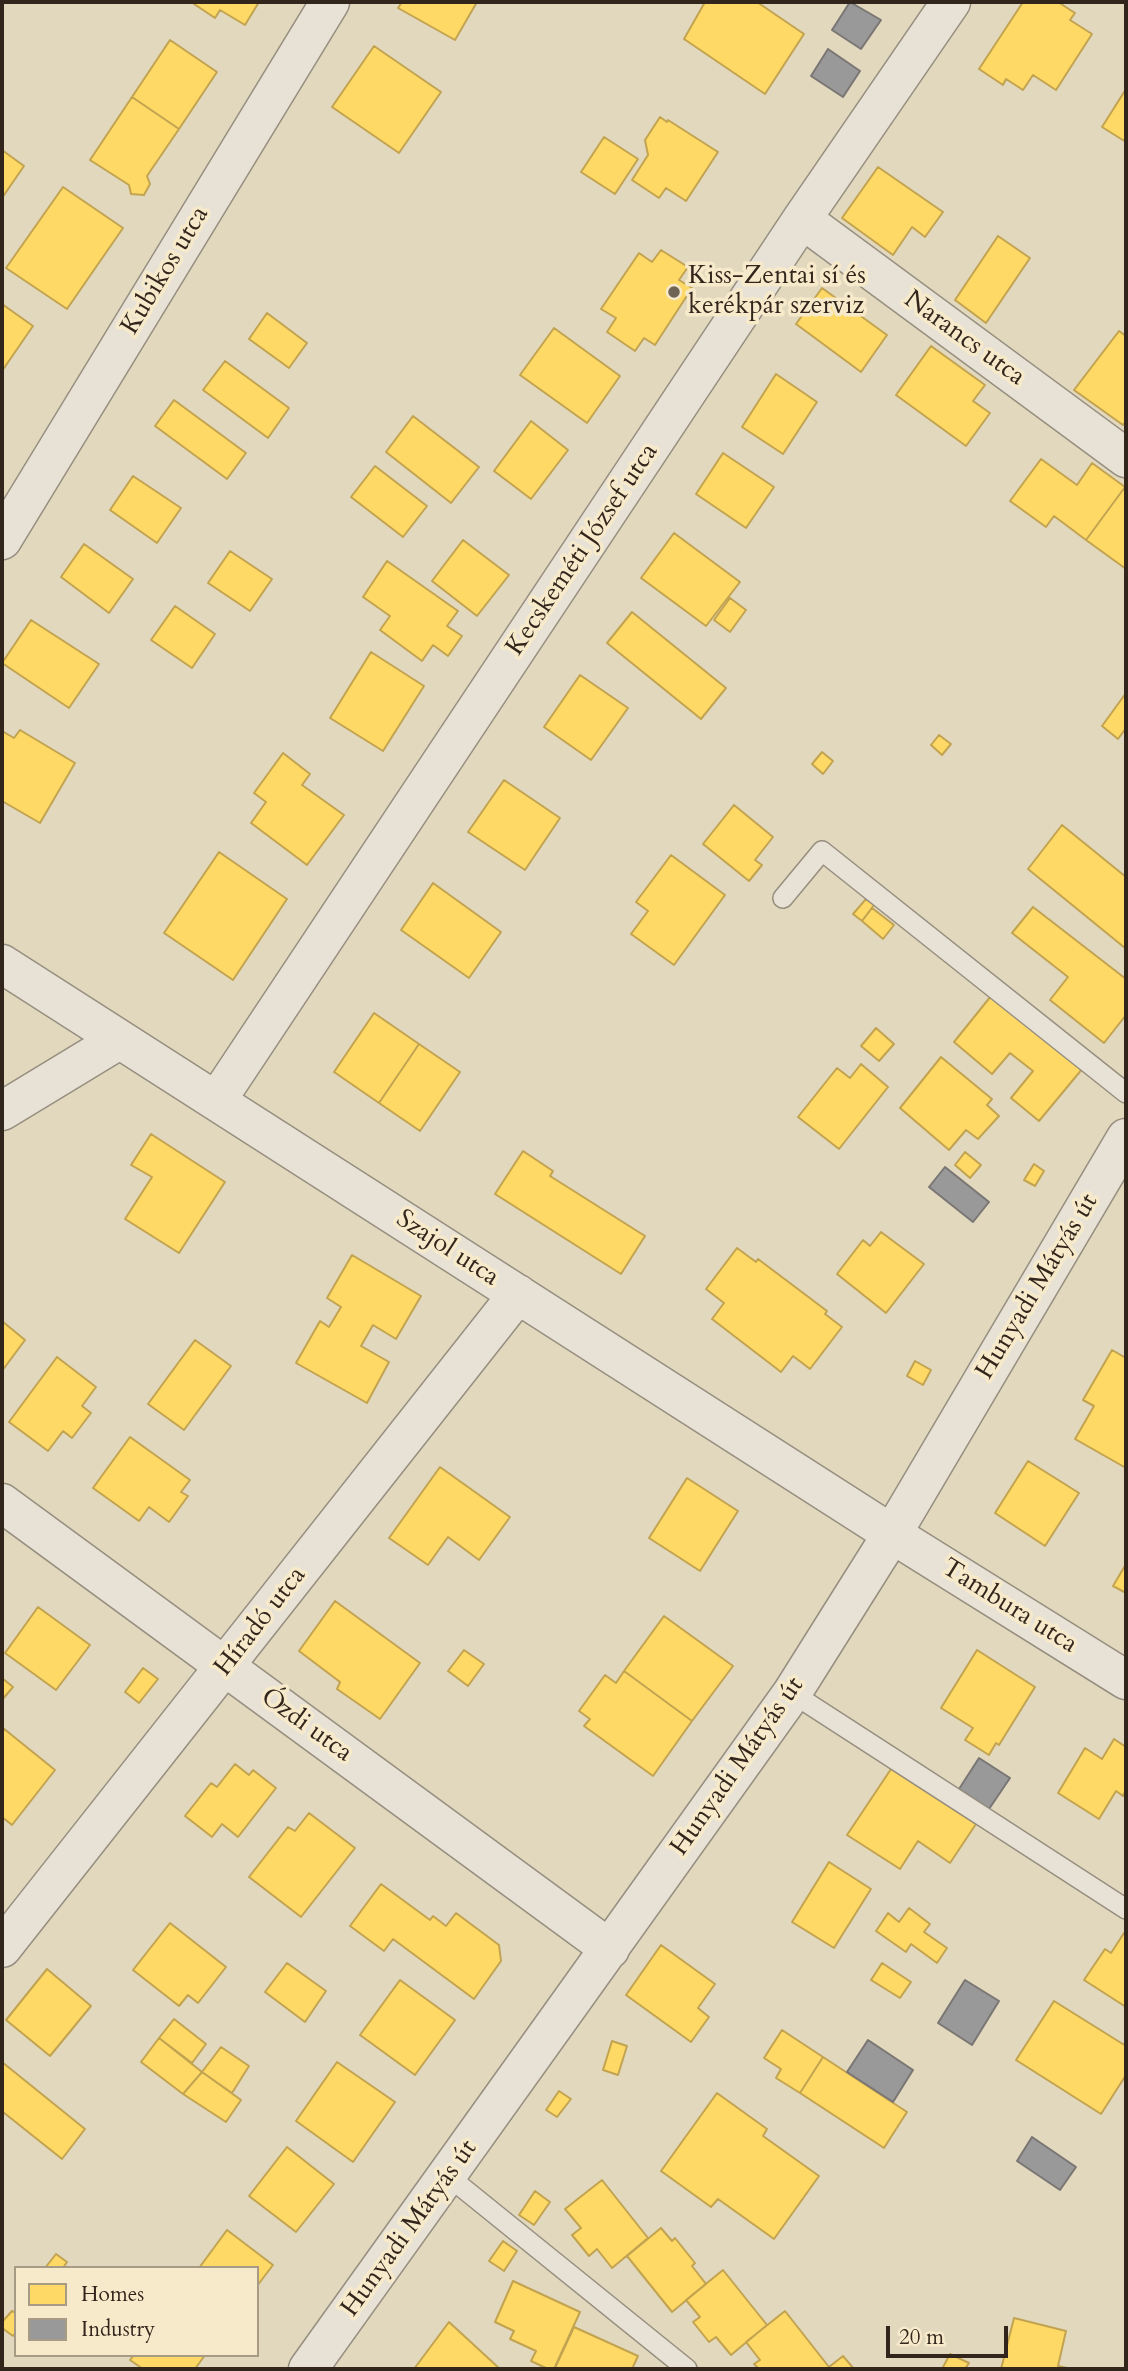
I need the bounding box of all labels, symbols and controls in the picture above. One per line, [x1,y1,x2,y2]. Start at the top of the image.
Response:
street label: Kubikos utca [116,201,216,341]
place label: Kiss-Zentai sí és kerékpár szerviz [688,261,866,322]
marker: Kiss-Zentai sí és kerékpár szerviz [666,284,682,300]
street label: Narancs utca [897,285,1031,393]
street label: Kecskeméti József utca [500,438,666,662]
street label: Hunyadi Mátyás út [970,1189,1106,1385]
street label: Szajol utca [390,1204,504,1294]
street label: Tambura utca [936,1553,1082,1661]
street label: Híradó utca [209,1561,313,1683]
street label: Hunyadi Mátyás út [665,1672,811,1862]
street label: Ózdi utca [254,1682,358,1770]
street label: Hunyadi Mátyás út [335,2135,485,2323]
legend [14,2266,259,2357]
text: Homes [81,2280,144,2309]
scale bar [890,2312,1012,2356]
text: Industry [81,2315,155,2344]
text: 20 m [899,2323,944,2352]

